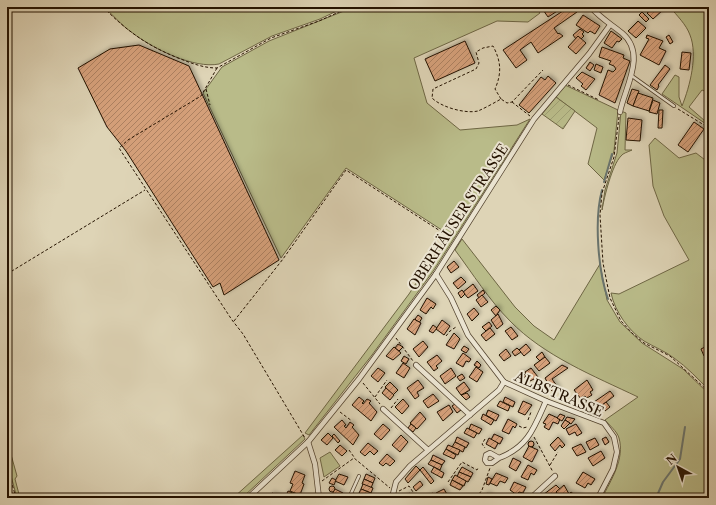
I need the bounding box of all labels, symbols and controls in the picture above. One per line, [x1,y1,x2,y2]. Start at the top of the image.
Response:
street label: OBERHÄUSER STRASSE [404,140,512,294]
street label: ALBSTRASSE [511,367,606,421]
north arrow [658,447,698,487]
text: N [663,451,680,468]

